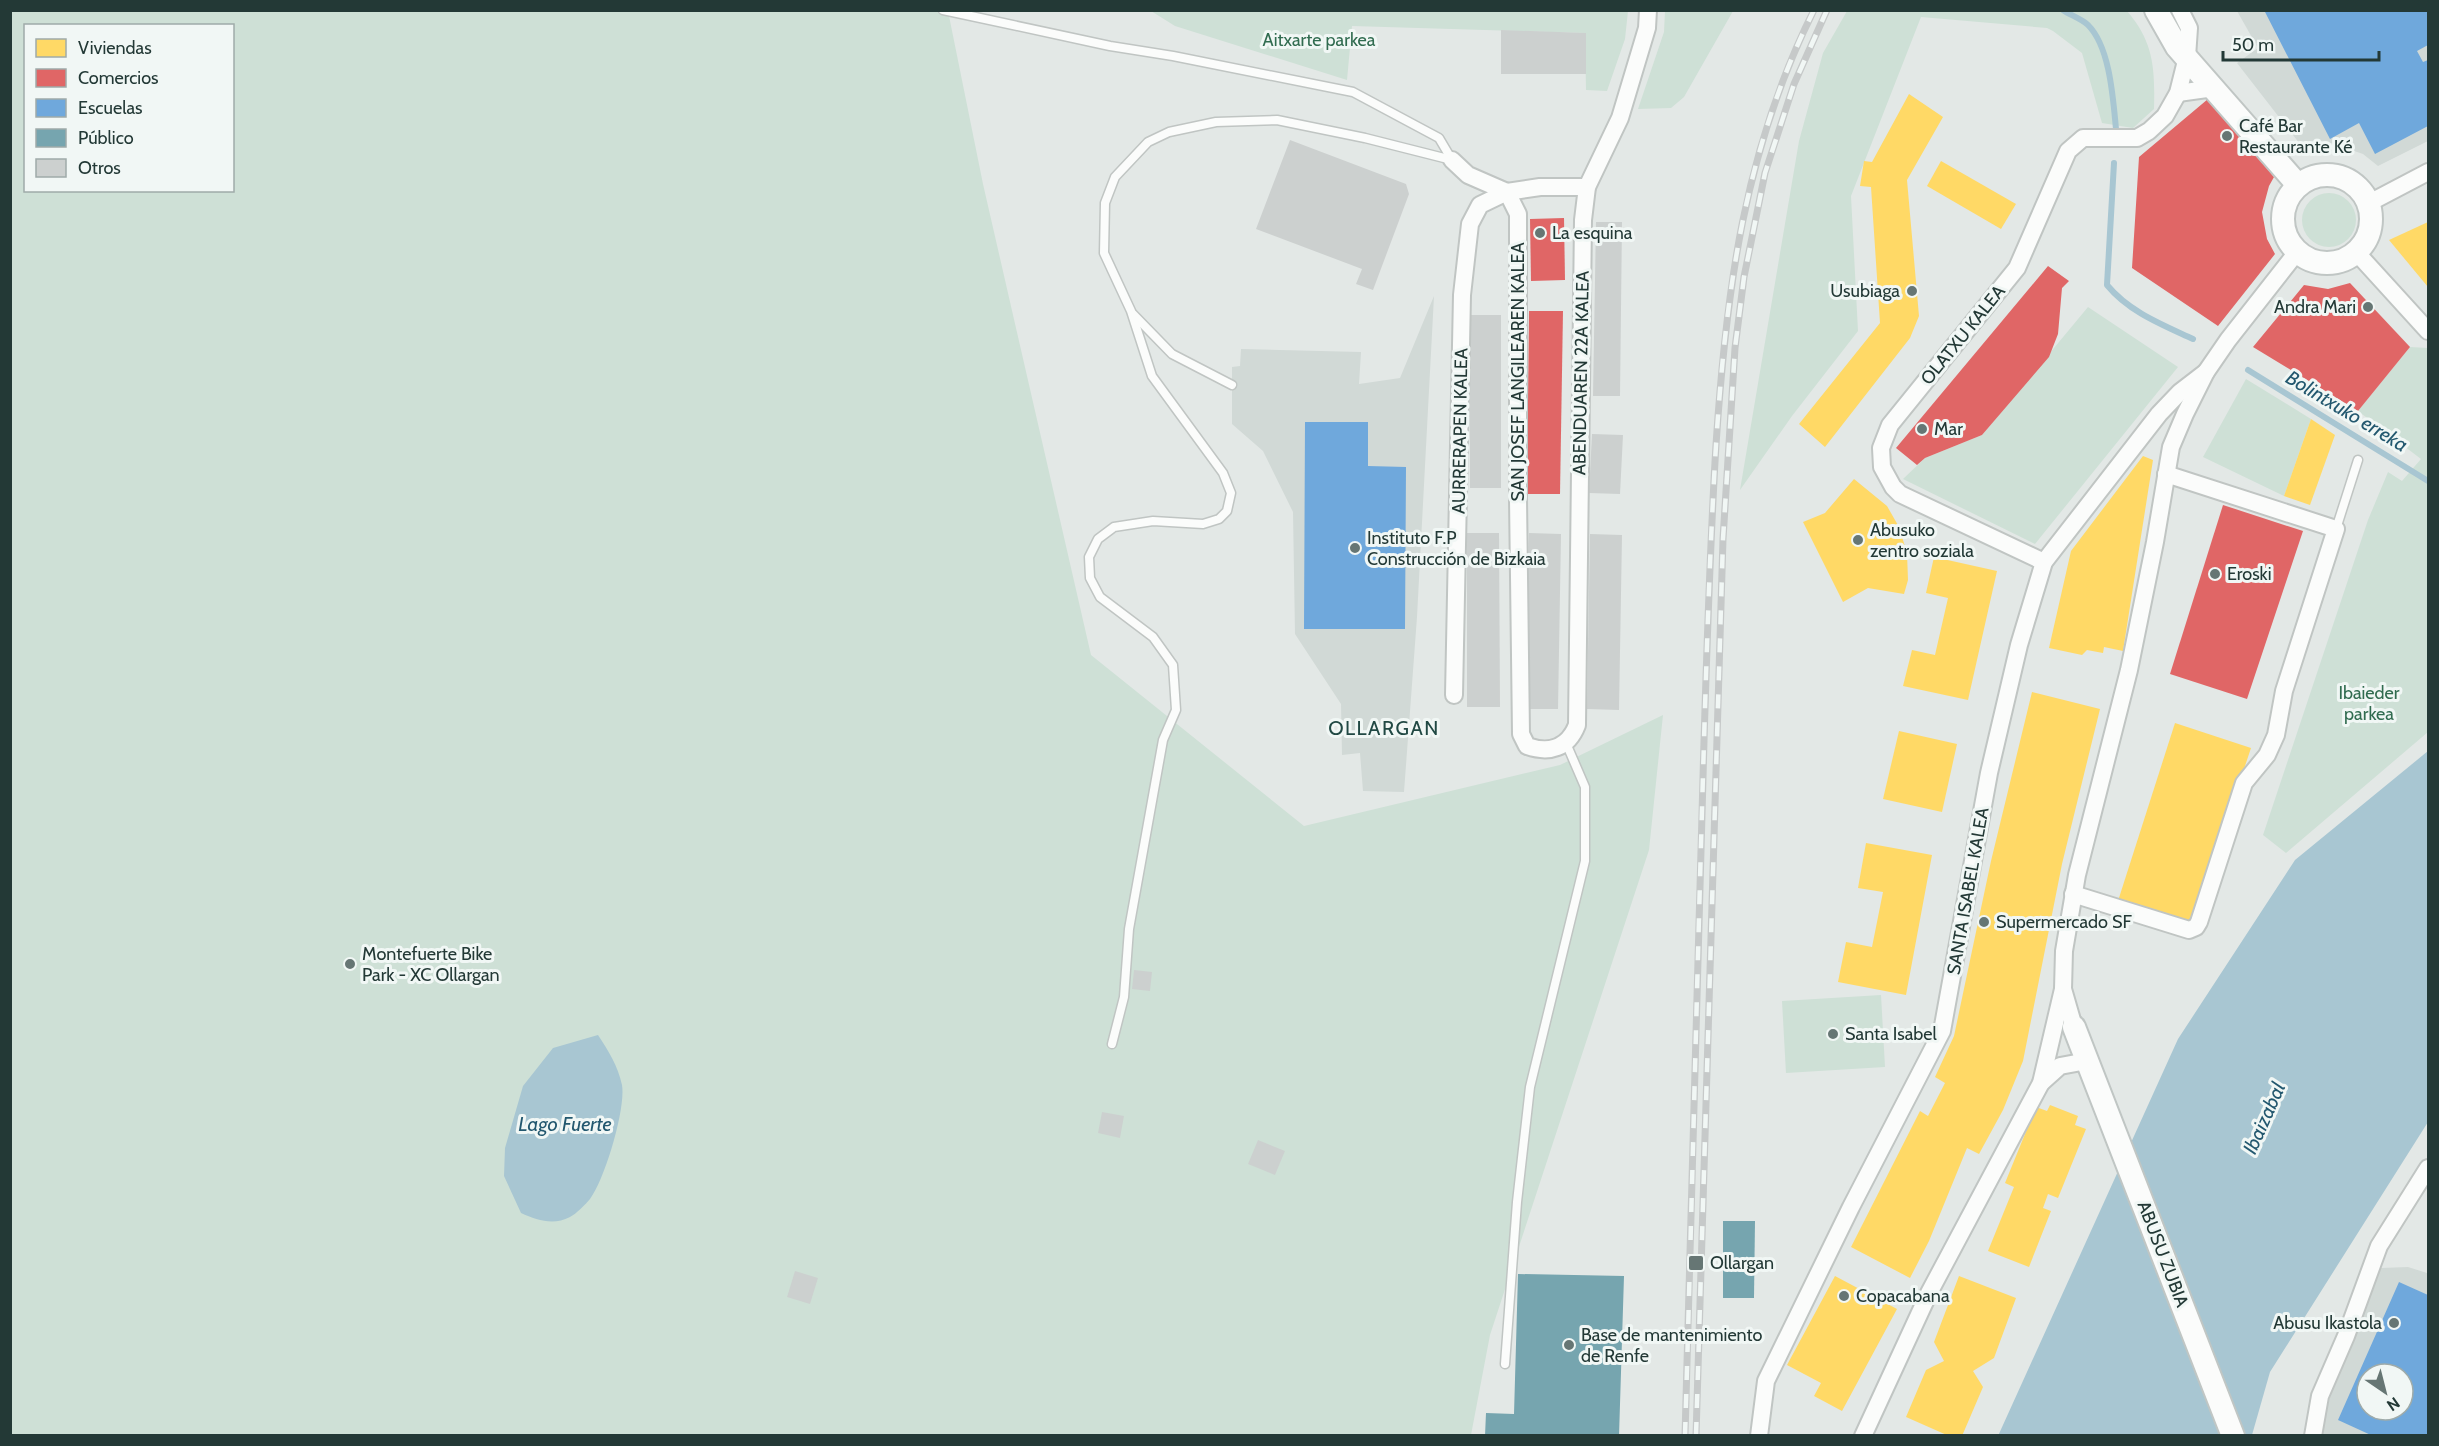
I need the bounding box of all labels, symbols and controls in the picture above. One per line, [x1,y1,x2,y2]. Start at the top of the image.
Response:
legend [24,24,234,192]
scale bar [2223,24,2379,62]
park label: Aitxarte parkea [1263,29,1376,51]
text: 50 m [2232,34,2274,56]
text: Viviendas [78,37,152,59]
text: Comercios [78,67,159,89]
text: Escuelas [78,97,143,119]
place label: Café Bar Restaurante Ké [2239,115,2353,158]
text: Público [78,127,134,149]
marker: Café Bar Restaurante Ké [2220,129,2234,143]
text: Otros [78,157,121,179]
place label: La esquina [1552,222,1633,244]
marker: La esquina [1533,226,1547,240]
street label: SAN JOSEF LANGILEAREN KALEA [1507,242,1529,502]
street label: ABENDUAREN 22A KALEA [1568,271,1594,475]
place label: Usubiaga [1830,280,1900,302]
street label: OLATXU KALEA [1916,281,2010,389]
marker: Usubiaga [1905,284,1919,298]
place label: Andra Mari [2274,296,2356,318]
marker: Andra Mari [2361,300,2375,314]
street label: AURRERAPEN KALEA [1448,348,1472,514]
water label: Bolintxuko erreka [2282,365,2412,457]
place label: Mar [1934,418,1963,440]
marker: Mar [1915,422,1929,436]
place label: Abusuko zentro soziala [1870,519,1974,562]
place label: Instituto F.P Construcción de Bizkaia [1367,527,1546,570]
marker: Abusuko zentro soziala [1851,533,1865,547]
marker: Instituto F.P Construcción de Bizkaia [1348,541,1362,555]
place label: Eroski [2227,563,2272,585]
marker: Eroski [2208,567,2222,581]
park label: Ibaieder parkea [2339,682,2400,725]
district label: OLLARGAN [1328,716,1440,740]
street label: SANTA ISABEL KALEA [1942,806,1994,976]
place label: Supermercado SF [1996,911,2132,933]
marker: Supermercado SF [1977,915,1991,929]
place label: Montefuerte Bike Park - XC Ollargan [362,943,500,986]
marker: Montefuerte Bike Park - XC Ollargan [343,957,357,971]
place label: Santa Isabel [1845,1023,1938,1045]
marker: Santa Isabel [1826,1027,1840,1041]
water label: Ibaizabal [2238,1078,2290,1157]
water label: Lago Fuerte [518,1112,612,1136]
street label: ABUSU ZUBIA [2133,1198,2193,1310]
place label: Ollargan [1710,1252,1774,1274]
marker: Ollargan [1687,1254,1705,1272]
place label: Copacabana [1856,1285,1950,1307]
marker: Copacabana [1837,1289,1851,1303]
place label: Abusu Ikastola [2273,1312,2382,1334]
marker: Abusu Ikastola [2387,1316,2401,1330]
place label: Base de mantenimiento de Renfe [1581,1324,1763,1367]
marker: Base de mantenimiento de Renfe [1562,1338,1576,1352]
north arrow [2355,1362,2415,1422]
text: N [2383,1393,2403,1415]

